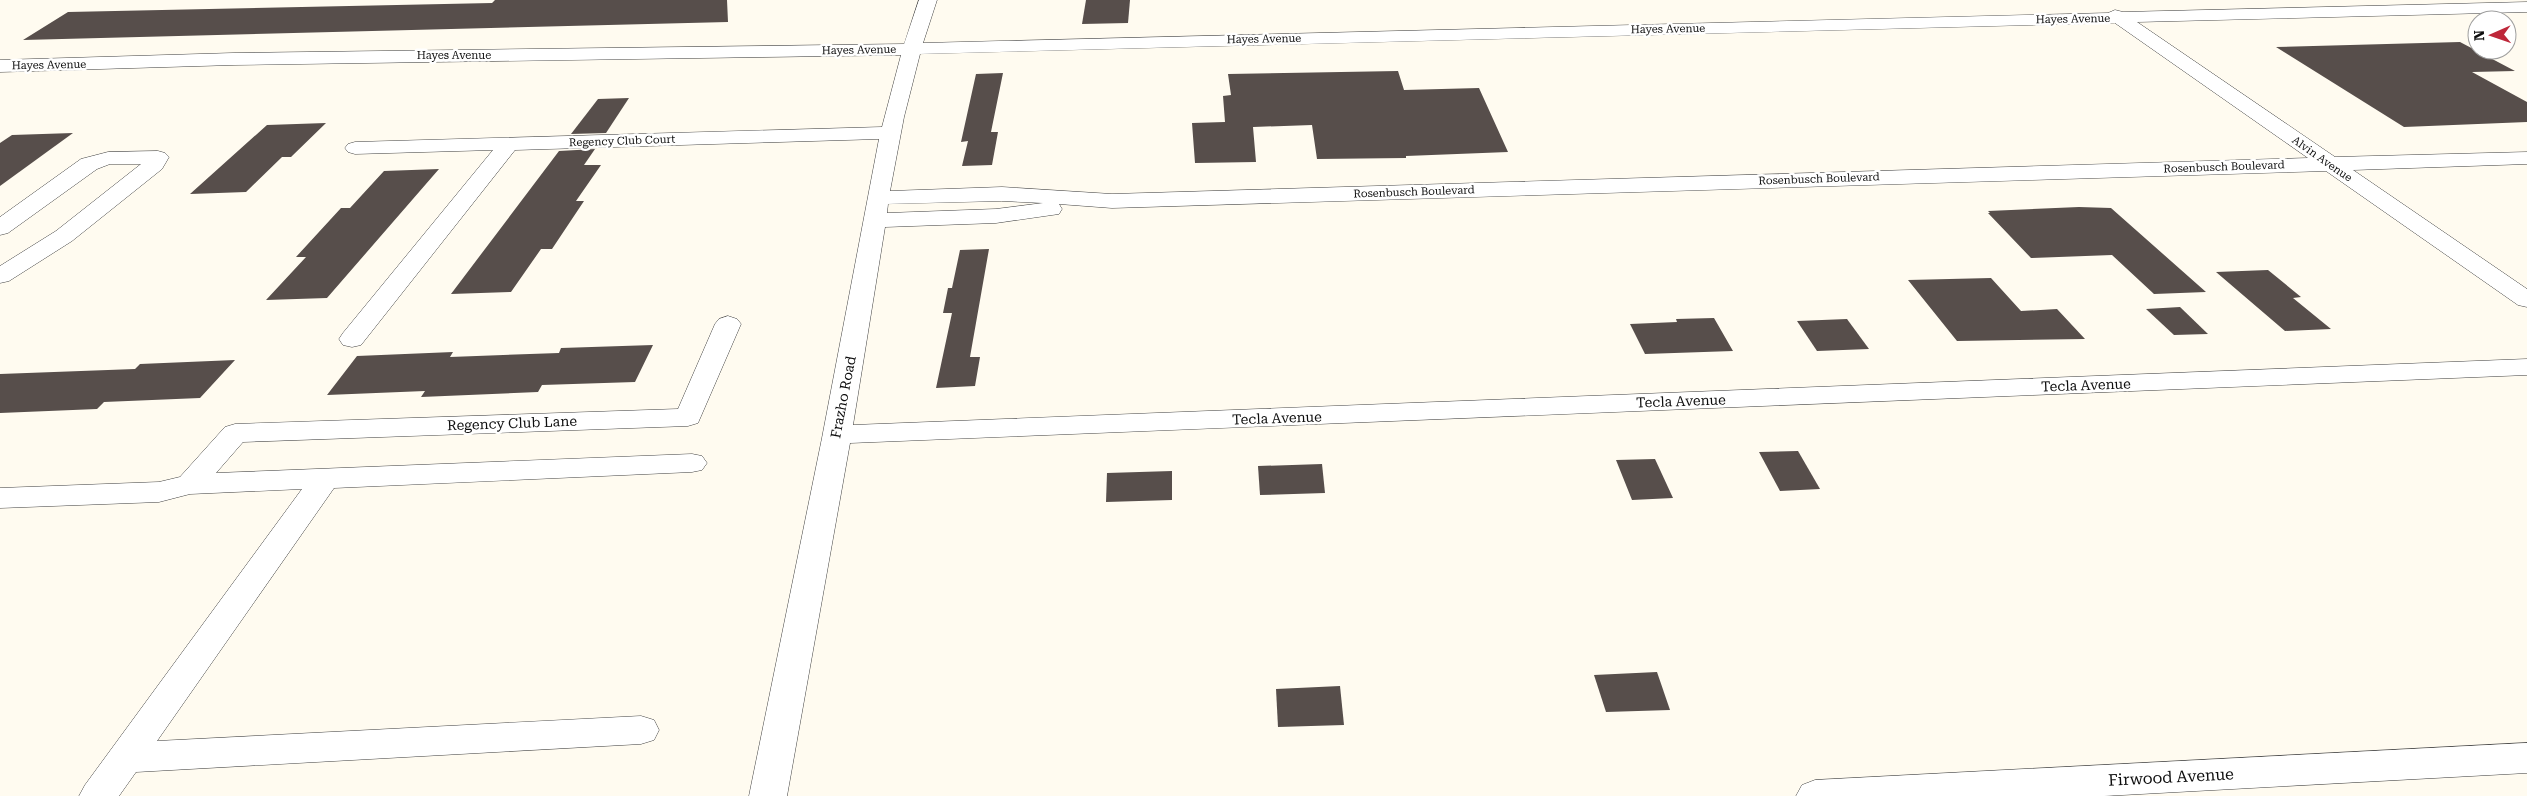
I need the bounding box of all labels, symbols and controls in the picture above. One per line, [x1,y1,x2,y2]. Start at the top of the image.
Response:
north arrow [2467,10,2517,60]
street label: Hayes Avenue [2036,12,2110,26]
street label: Hayes Avenue [1631,22,1705,36]
text: N [2471,30,2487,41]
street label: Hayes Avenue [1227,32,1301,46]
street label: Hayes Avenue [822,43,896,57]
street label: Hayes Avenue [417,49,491,62]
street label: Hayes Avenue [12,58,86,72]
street label: Regency Club Court [569,133,675,149]
street label: Alvin Avenue [2289,133,2355,185]
street label: Rosenbusch Boulevard [2163,158,2285,176]
street label: Rosenbusch Boulevard [1758,170,1880,188]
street label: Rosenbusch Boulevard [1353,183,1475,201]
street label: Frazho Road [827,354,859,440]
street label: Tecla Avenue [2041,375,2131,395]
street label: Tecla Avenue [1636,391,1726,411]
street label: Tecla Avenue [1232,408,1322,428]
street label: Regency Club Lane [447,413,578,433]
street label: Firwood Avenue [2108,764,2235,790]

